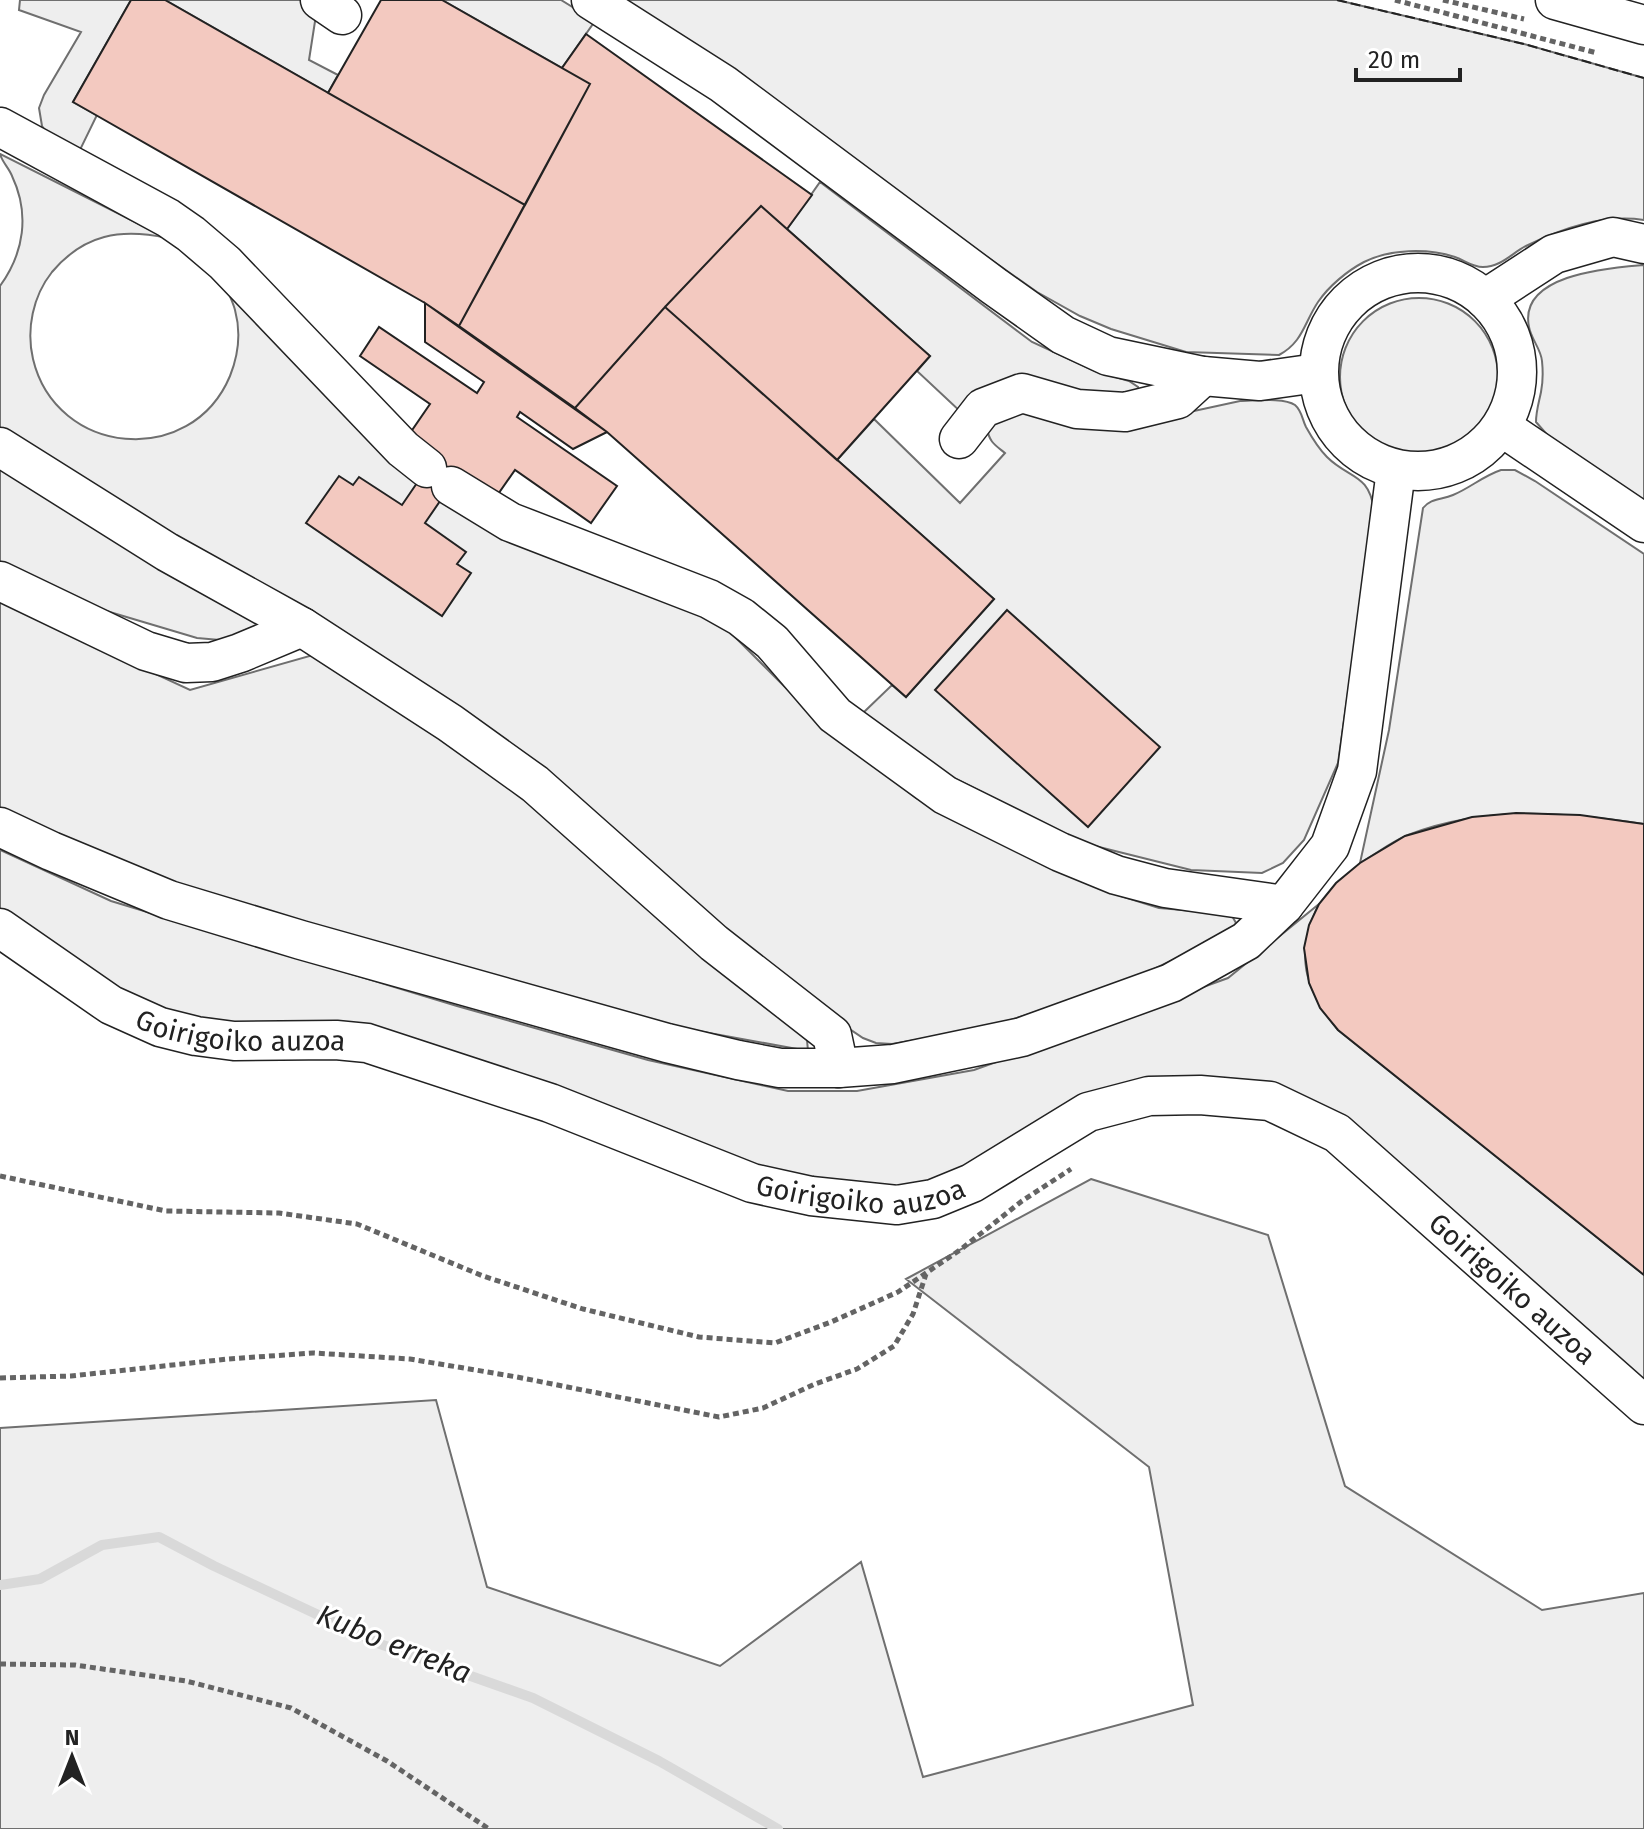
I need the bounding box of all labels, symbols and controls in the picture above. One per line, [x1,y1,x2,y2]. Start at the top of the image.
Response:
scale bar [1356,32,1460,82]
text: 20 m [1368,46,1420,74]
street label: Goirigoiko auzoa [130,1002,347,1058]
street label: Goirigoiko auzoa [753,1168,970,1223]
street label: Goirigoiko auzoa [1422,1206,1603,1372]
water label: Kubo erreka [312,1597,476,1691]
north arrow [32,1717,112,1797]
text: N [65,1724,79,1751]

